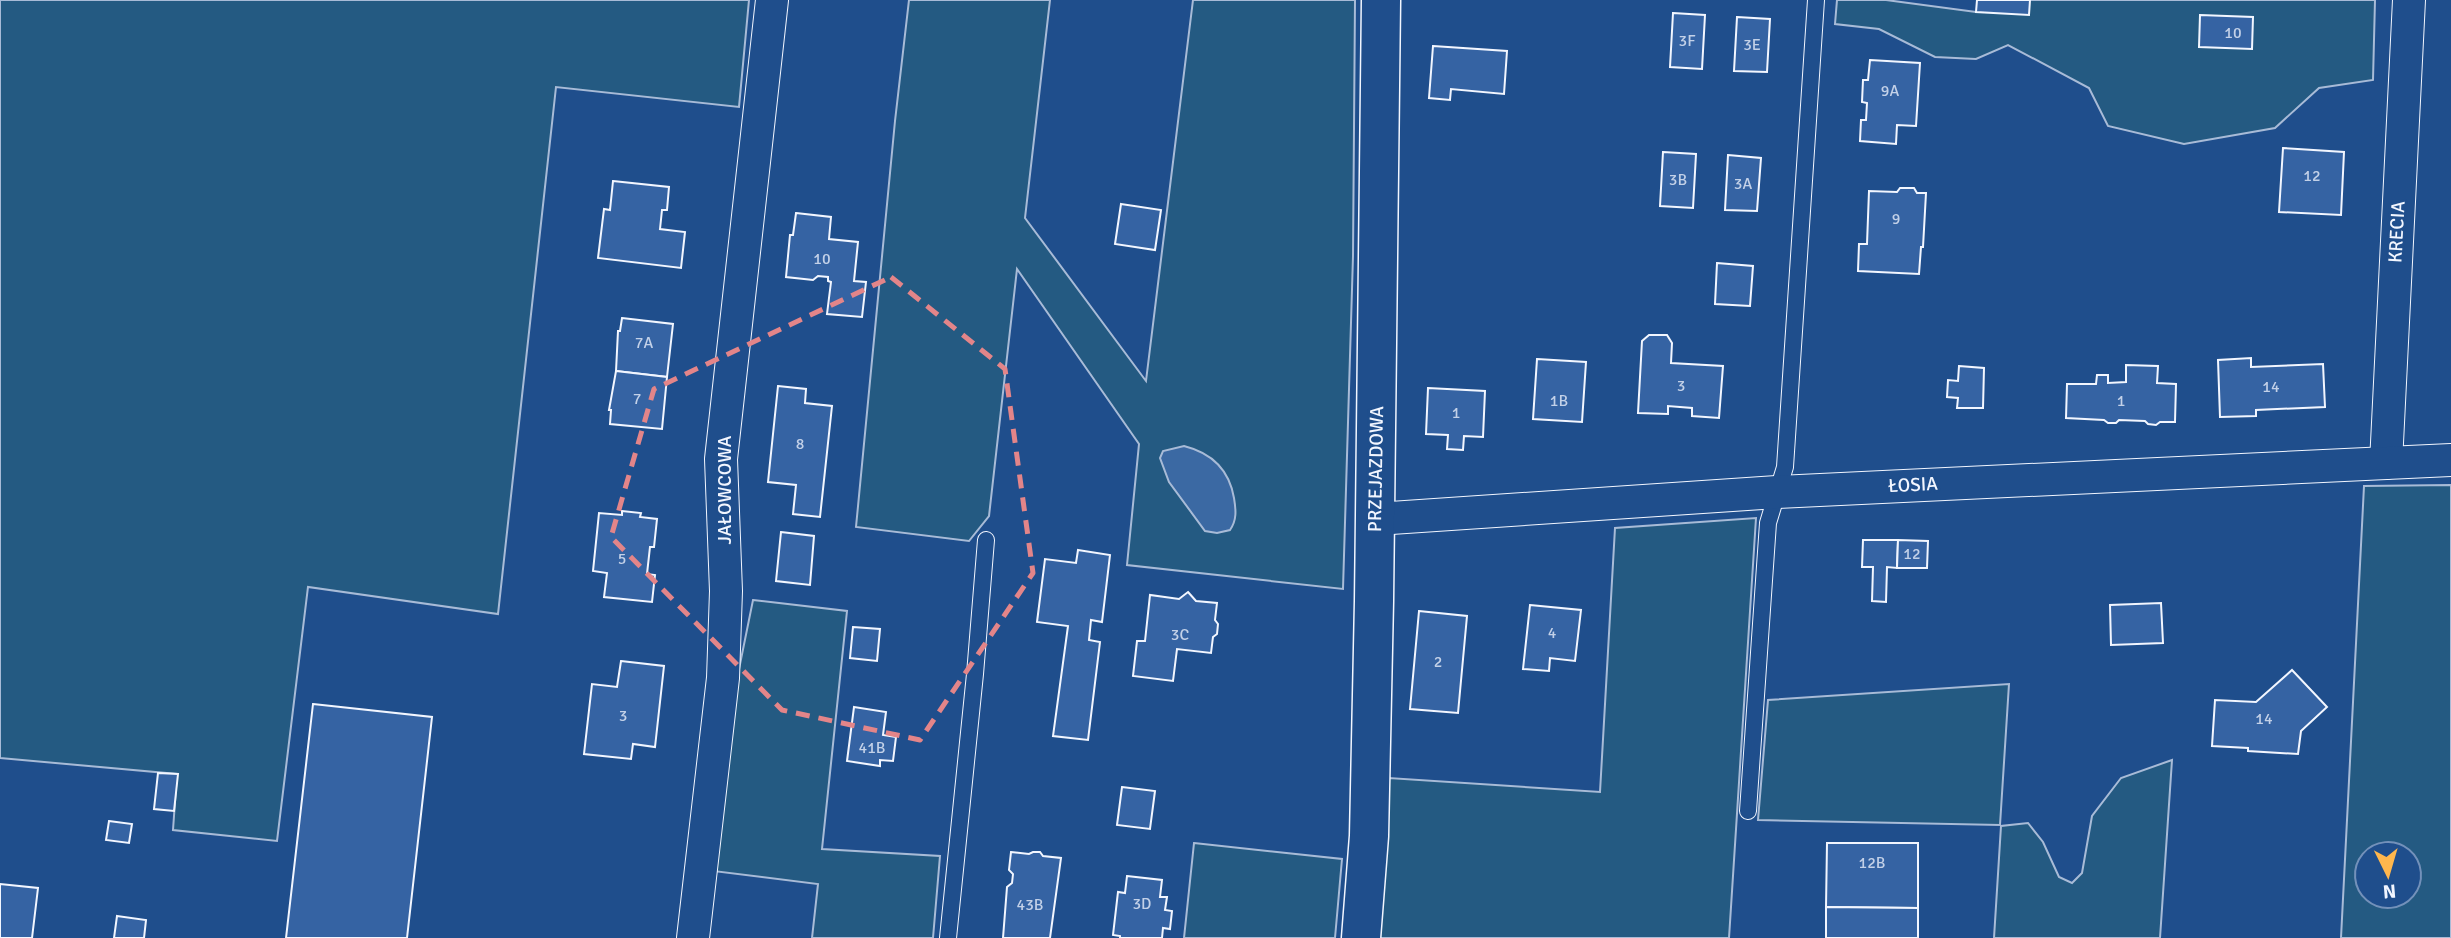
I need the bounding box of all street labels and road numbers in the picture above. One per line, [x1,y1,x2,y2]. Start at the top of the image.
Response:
street label: KRECIA [2383,200,2411,264]
street label: PRZEJAZDOWA [1363,405,1389,532]
street label: JAŁOWCOWA [713,435,737,544]
street label: ŁOSIA [1888,472,1939,498]

